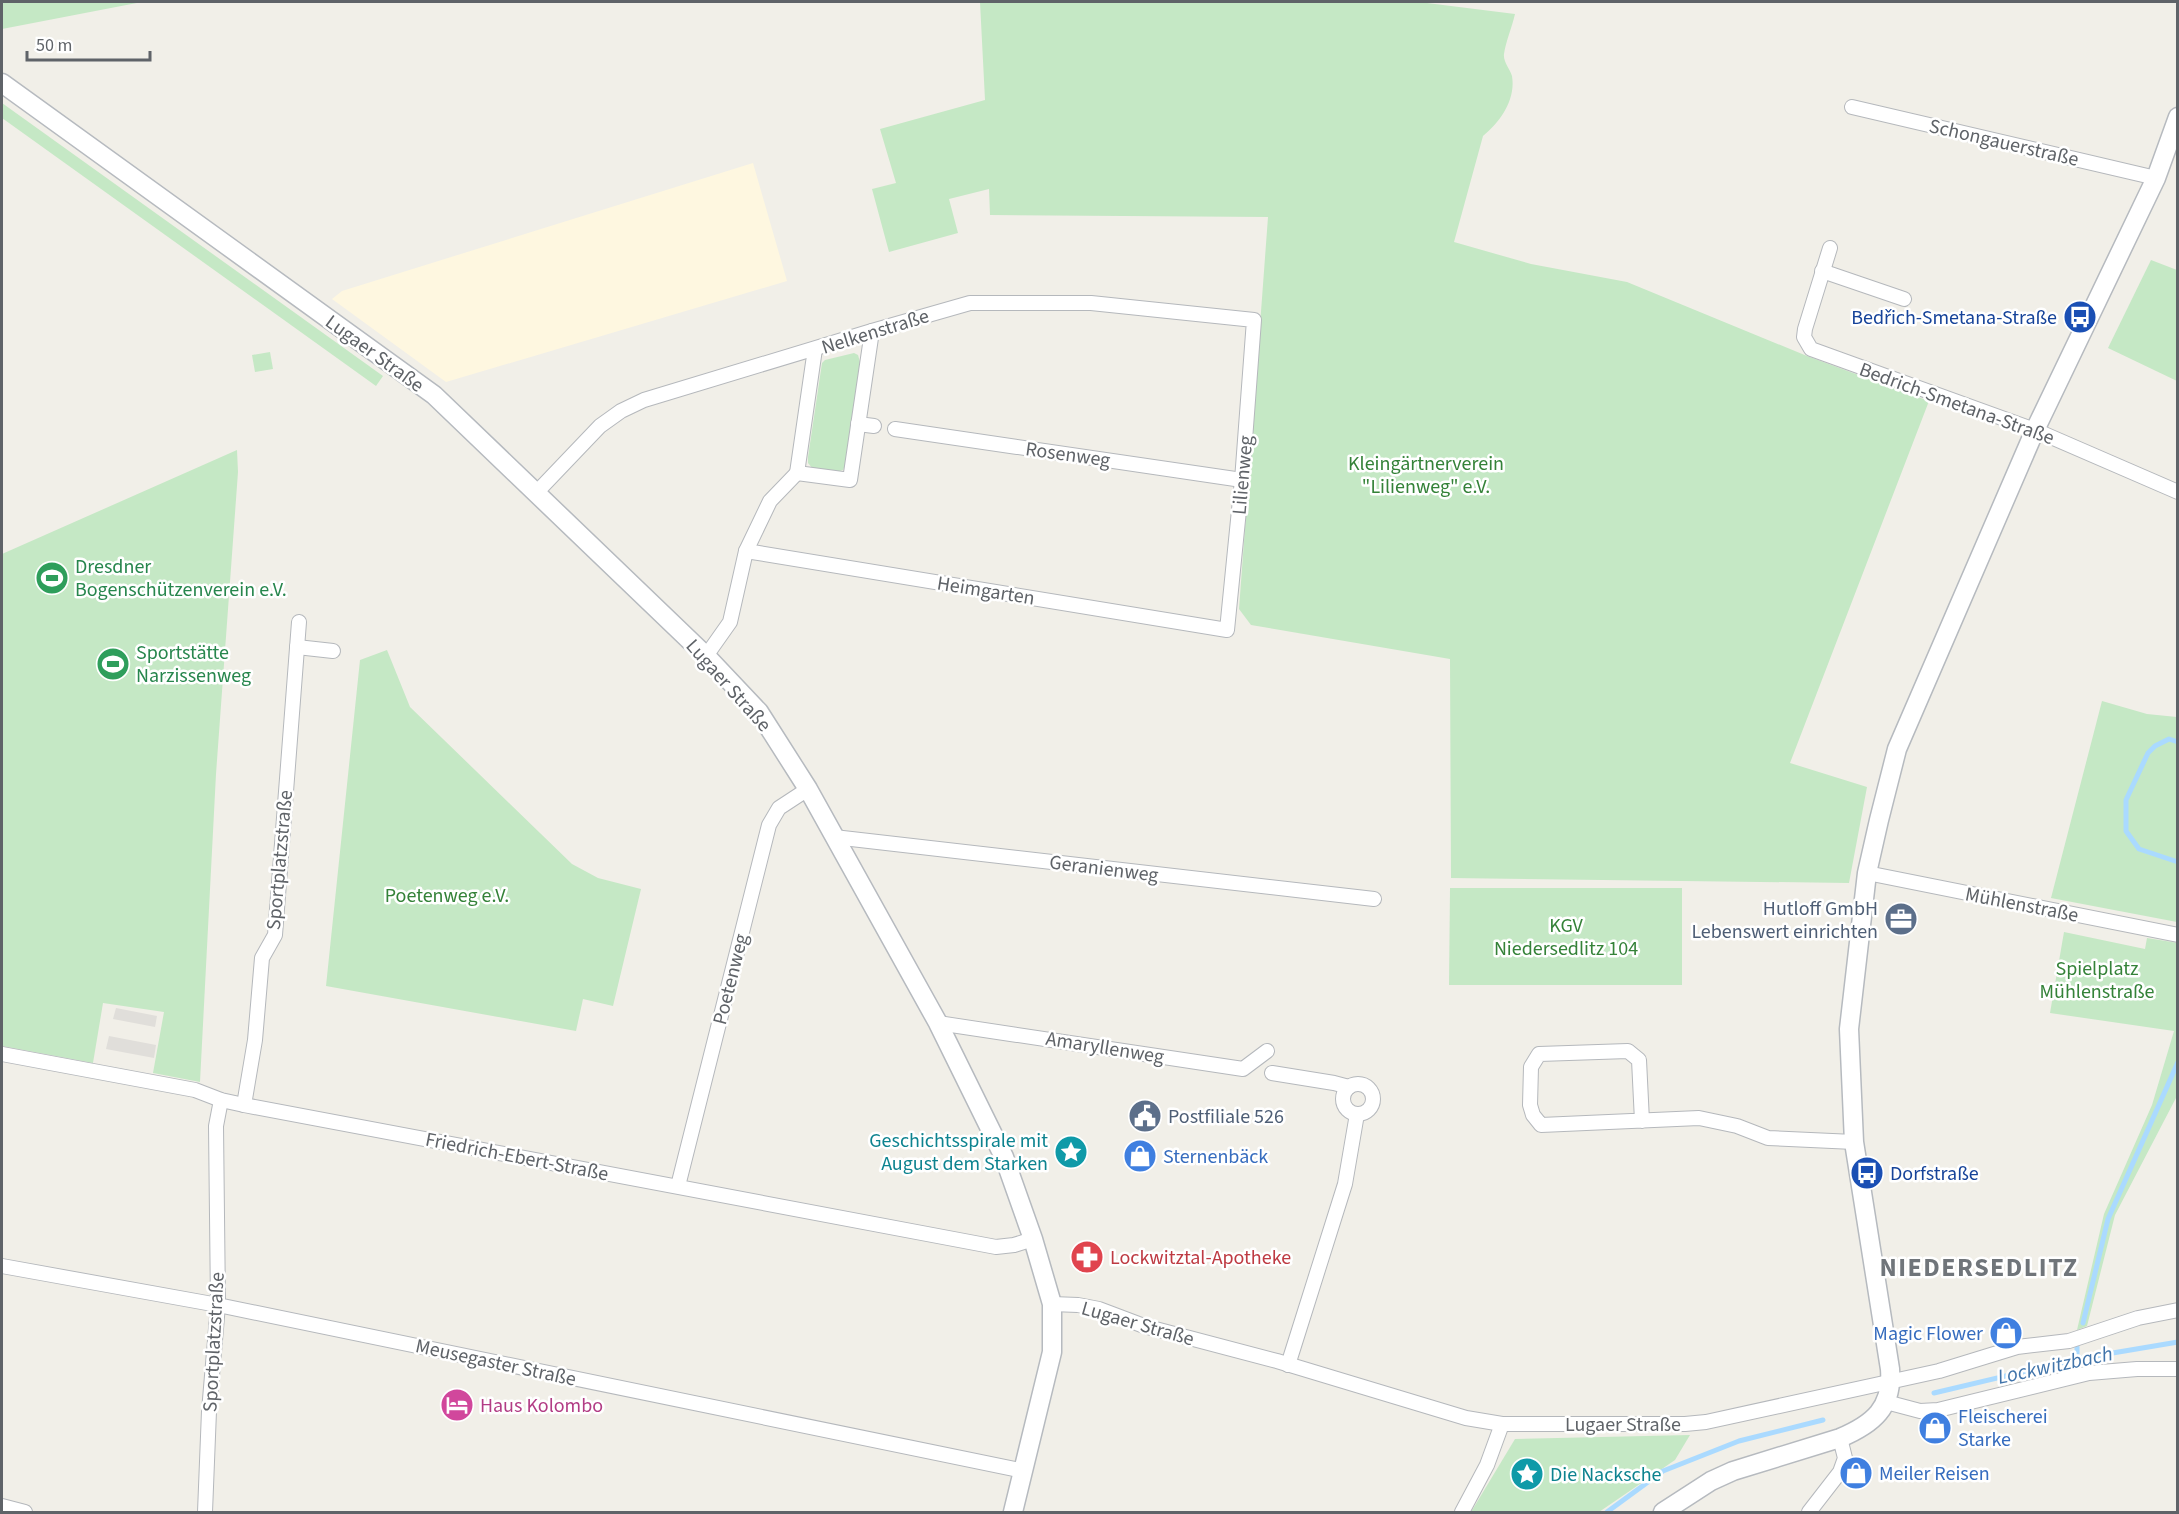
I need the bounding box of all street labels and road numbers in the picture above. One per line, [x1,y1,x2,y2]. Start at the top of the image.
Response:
street label: Schongauerstraße [1926,112,2081,174]
street label: Nelkenstraße [818,302,933,362]
street label: Lugaer Straße [319,308,430,399]
street label: Bedrich-Smetana-Straße [1855,356,2058,452]
street label: Lilienweg [1226,434,1260,516]
street label: Rosenweg [1024,435,1112,475]
street label: Heimgarten [935,569,1037,613]
street label: Lugaer Straße [679,633,778,738]
street label: Sportplatzstraße [260,789,300,931]
street label: Geranienweg [1048,848,1160,890]
street label: Mühlenstraße [1963,880,2081,930]
street label: Poetenweg [706,931,756,1028]
street label: Amaryllenweg [1044,1025,1166,1071]
street label: Friedrich-Ebert-Straße [423,1125,611,1188]
street label: Sportplatzstraße [196,1271,232,1413]
street label: Lugaer Straße [1078,1295,1197,1353]
street label: Meusegaster Straße [413,1332,579,1394]
street label: Lugaer Straße [1565,1411,1681,1439]

